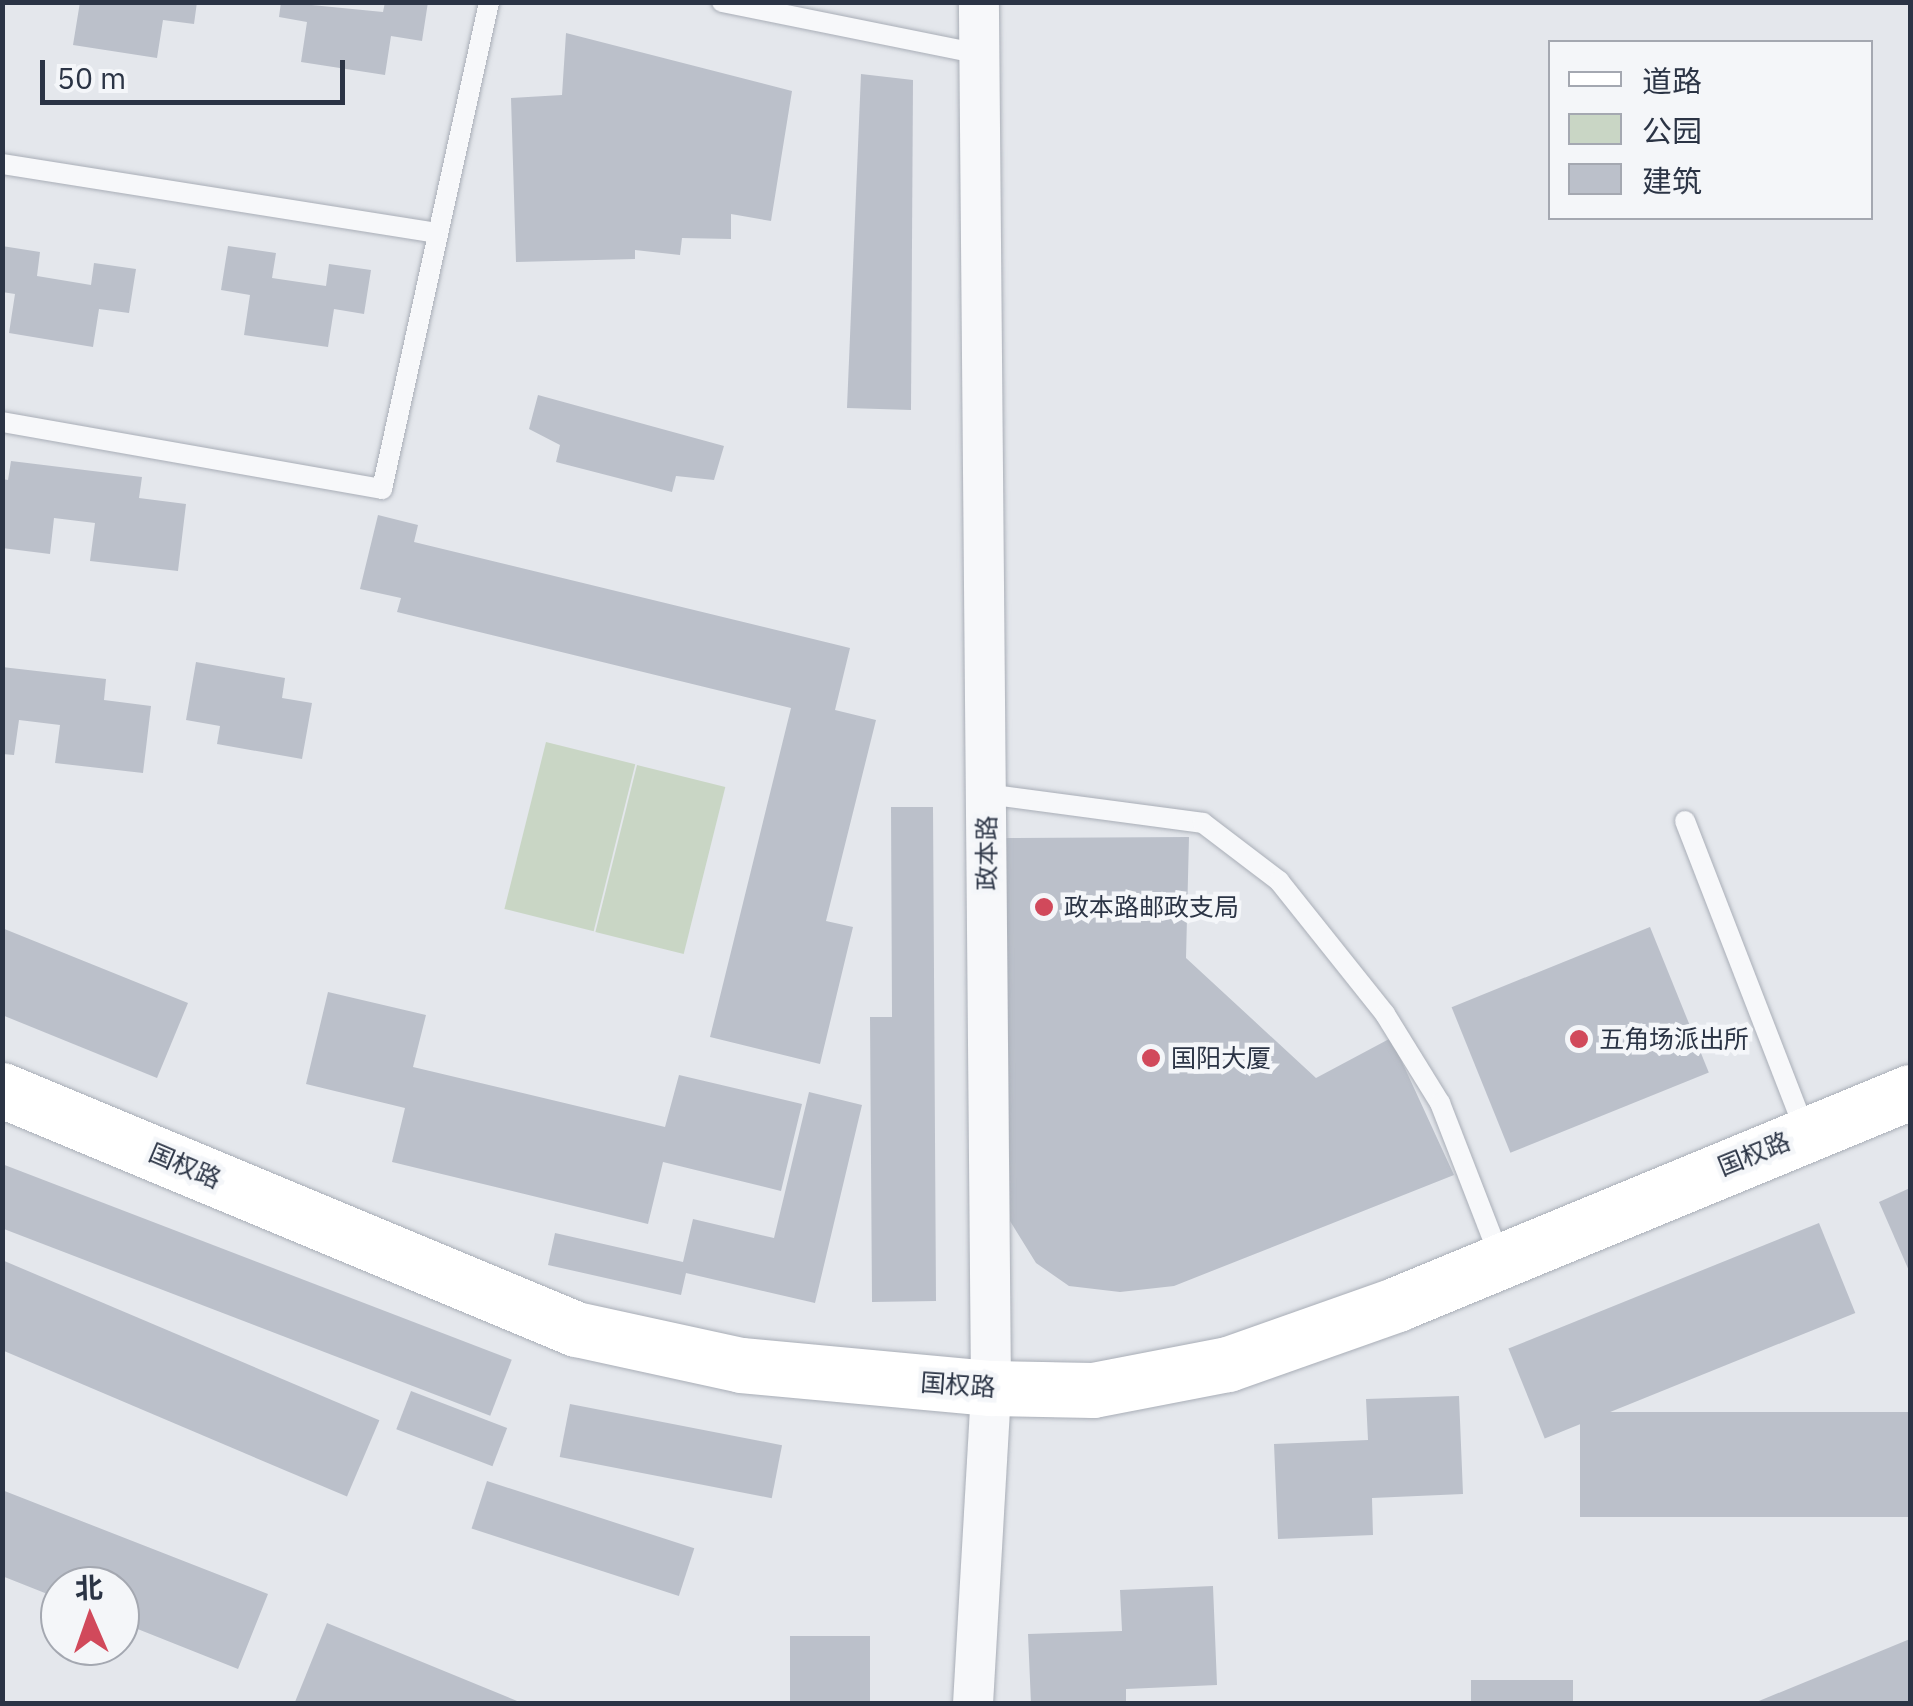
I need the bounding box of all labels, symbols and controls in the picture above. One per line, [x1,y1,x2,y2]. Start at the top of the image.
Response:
scale bar [45,40,350,102]
legend [1548,40,1873,220]
text: 50 m [57,58,126,97]
text: 道路 [1642,61,1702,100]
text: 公园 [1642,111,1702,150]
text: 建筑 [1642,161,1702,200]
street label: 政本路 [972,816,1002,890]
place label: 政本路邮政支局 [1064,892,1239,922]
marker: 政本路邮政支局 [1033,896,1055,918]
place label: 五角场派出所 [1599,1024,1749,1054]
marker: 五角场派出所 [1568,1028,1590,1050]
place label: 国阳大厦 [1171,1043,1271,1073]
marker: 国阳大厦 [1140,1047,1162,1069]
street label: 国权路 [1714,1126,1794,1182]
street label: 国权路 [145,1138,225,1194]
street label: 国权路 [920,1367,996,1403]
north arrow [40,1566,140,1666]
text: 北 [74,1569,104,1606]

